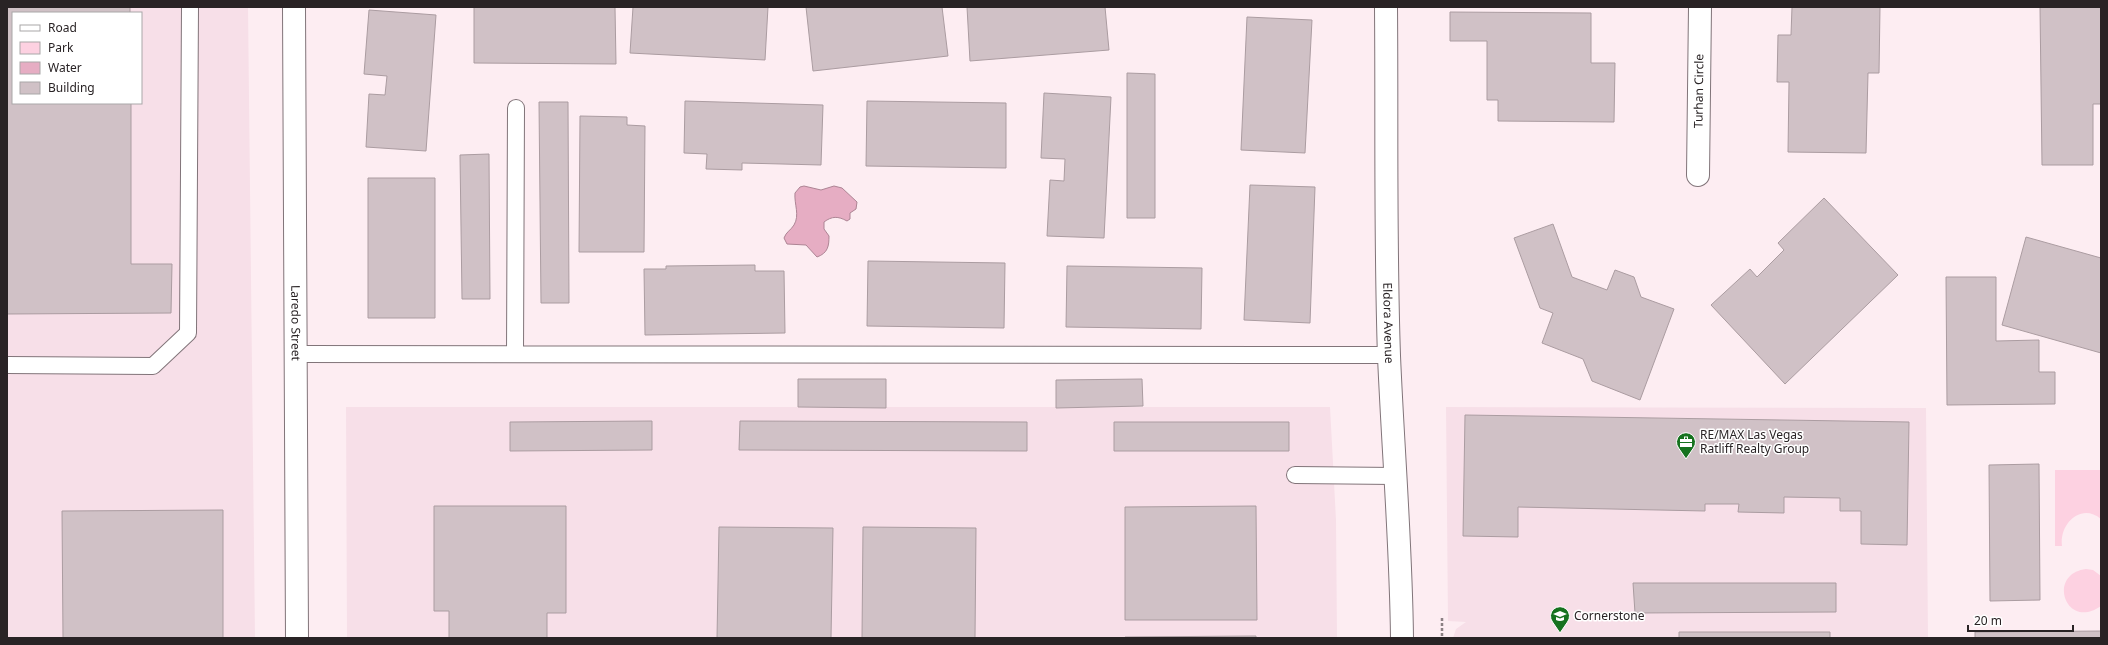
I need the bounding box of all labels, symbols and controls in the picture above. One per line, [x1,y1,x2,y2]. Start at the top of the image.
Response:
legend [12,12,142,104]
text: Road [48,19,77,36]
text: Park [48,39,74,56]
street label: Turhan Circle [1690,54,1707,128]
text: Water [48,59,82,76]
text: Building [48,79,95,96]
street label: Eldora Avenue [1379,282,1398,364]
street label: Laredo Street [287,285,305,362]
place label: RE/MAX Las Vegas Ratliff Realty Group [1700,426,1809,457]
office icon: RE/MAX Las Vegas Ratliff Realty Group [1675,431,1697,459]
school or university icon: Cornerstone [1549,605,1571,633]
place label: Cornerstone [1574,607,1645,624]
scale bar [1968,607,2073,633]
text: 20 m [1974,612,2002,629]

